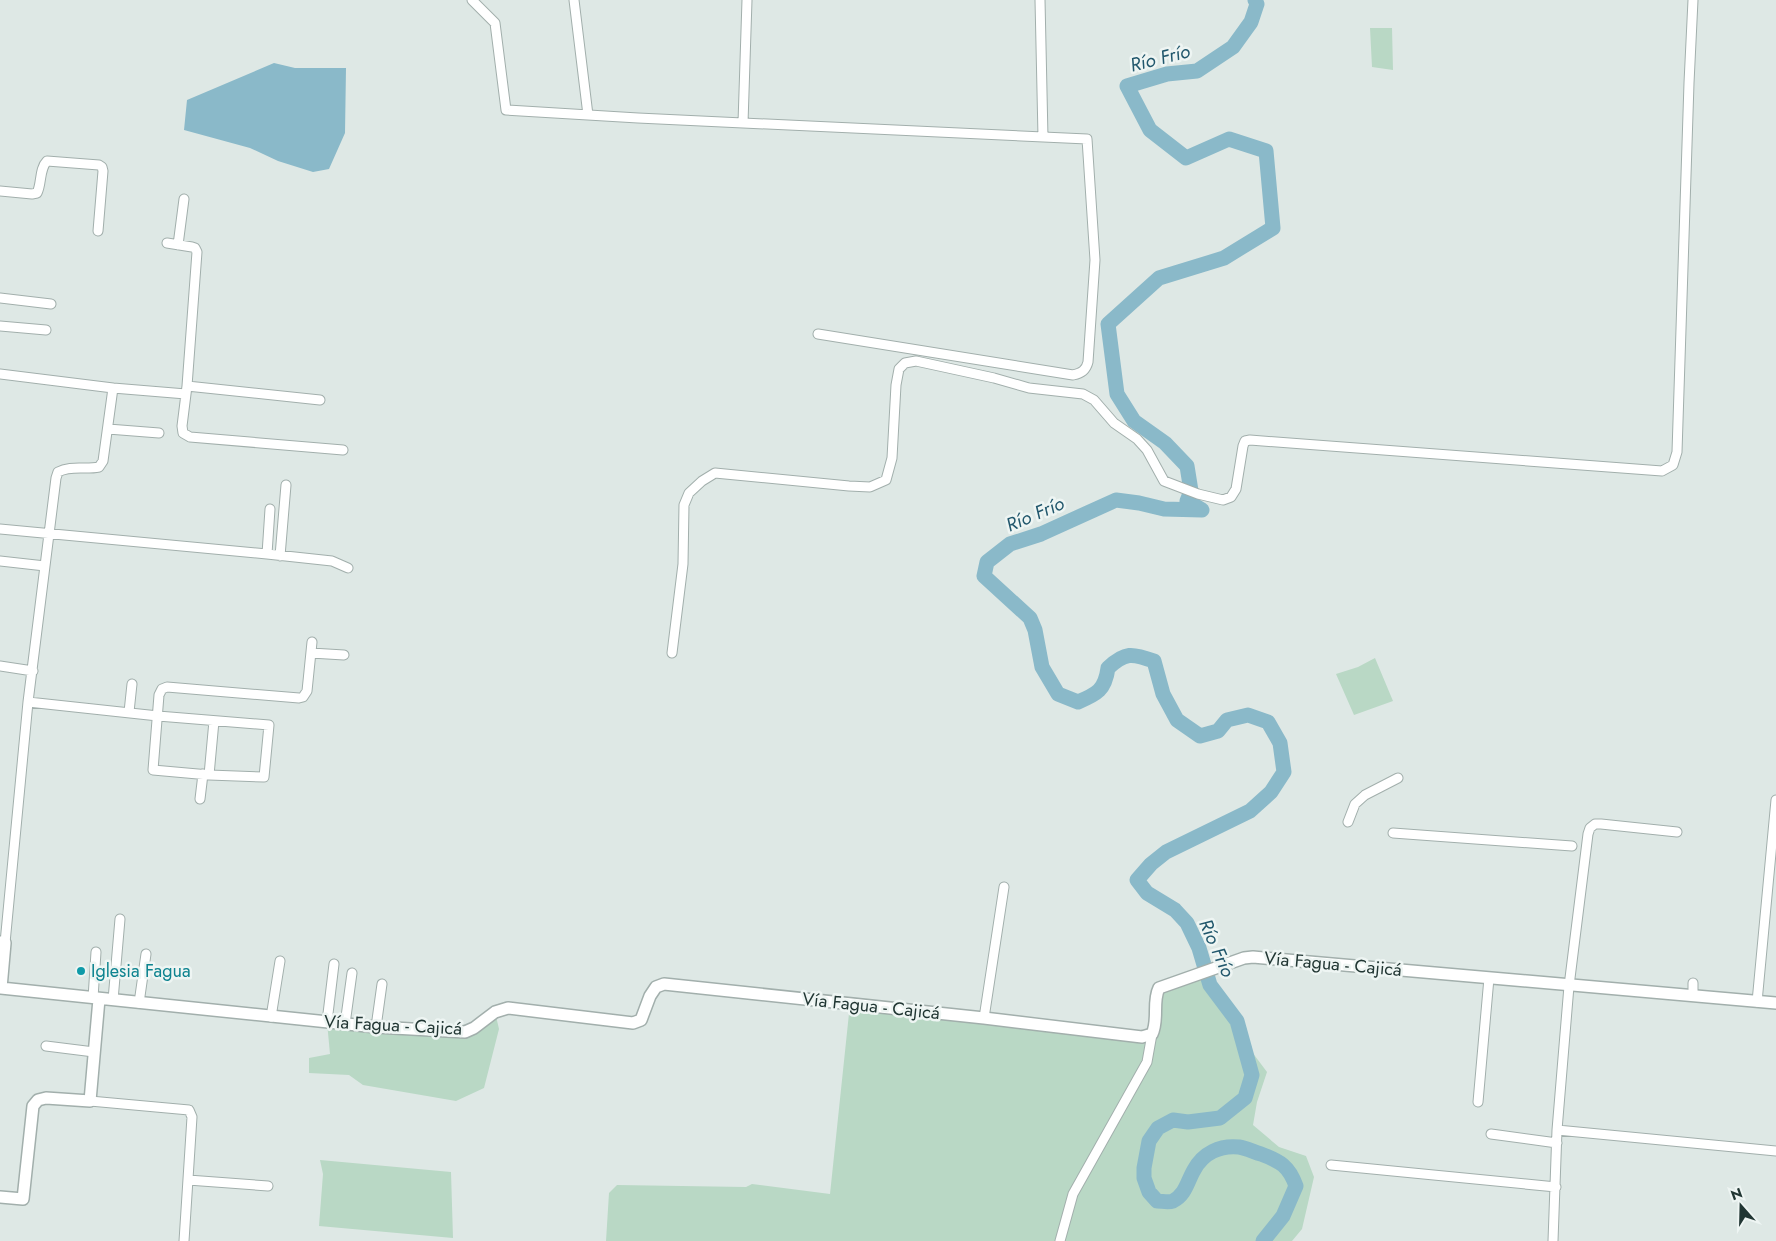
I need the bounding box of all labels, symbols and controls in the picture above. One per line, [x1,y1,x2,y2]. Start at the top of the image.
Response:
water label: Río Frío [1127,38,1193,78]
water label: Río Frío [1002,490,1068,538]
water label: Río Frío [1192,915,1242,981]
street label: Vía Fagua - Cajicá [1263,945,1403,983]
place label: Iglesia Fagua [91,958,191,984]
marker: Iglesia Fagua [75,965,87,977]
street label: Vía Fagua - Cajicá [801,986,941,1026]
street label: Vía Fagua - Cajicá [323,1008,463,1042]
north arrow [1716,1181,1766,1231]
text: N [1728,1182,1745,1205]

